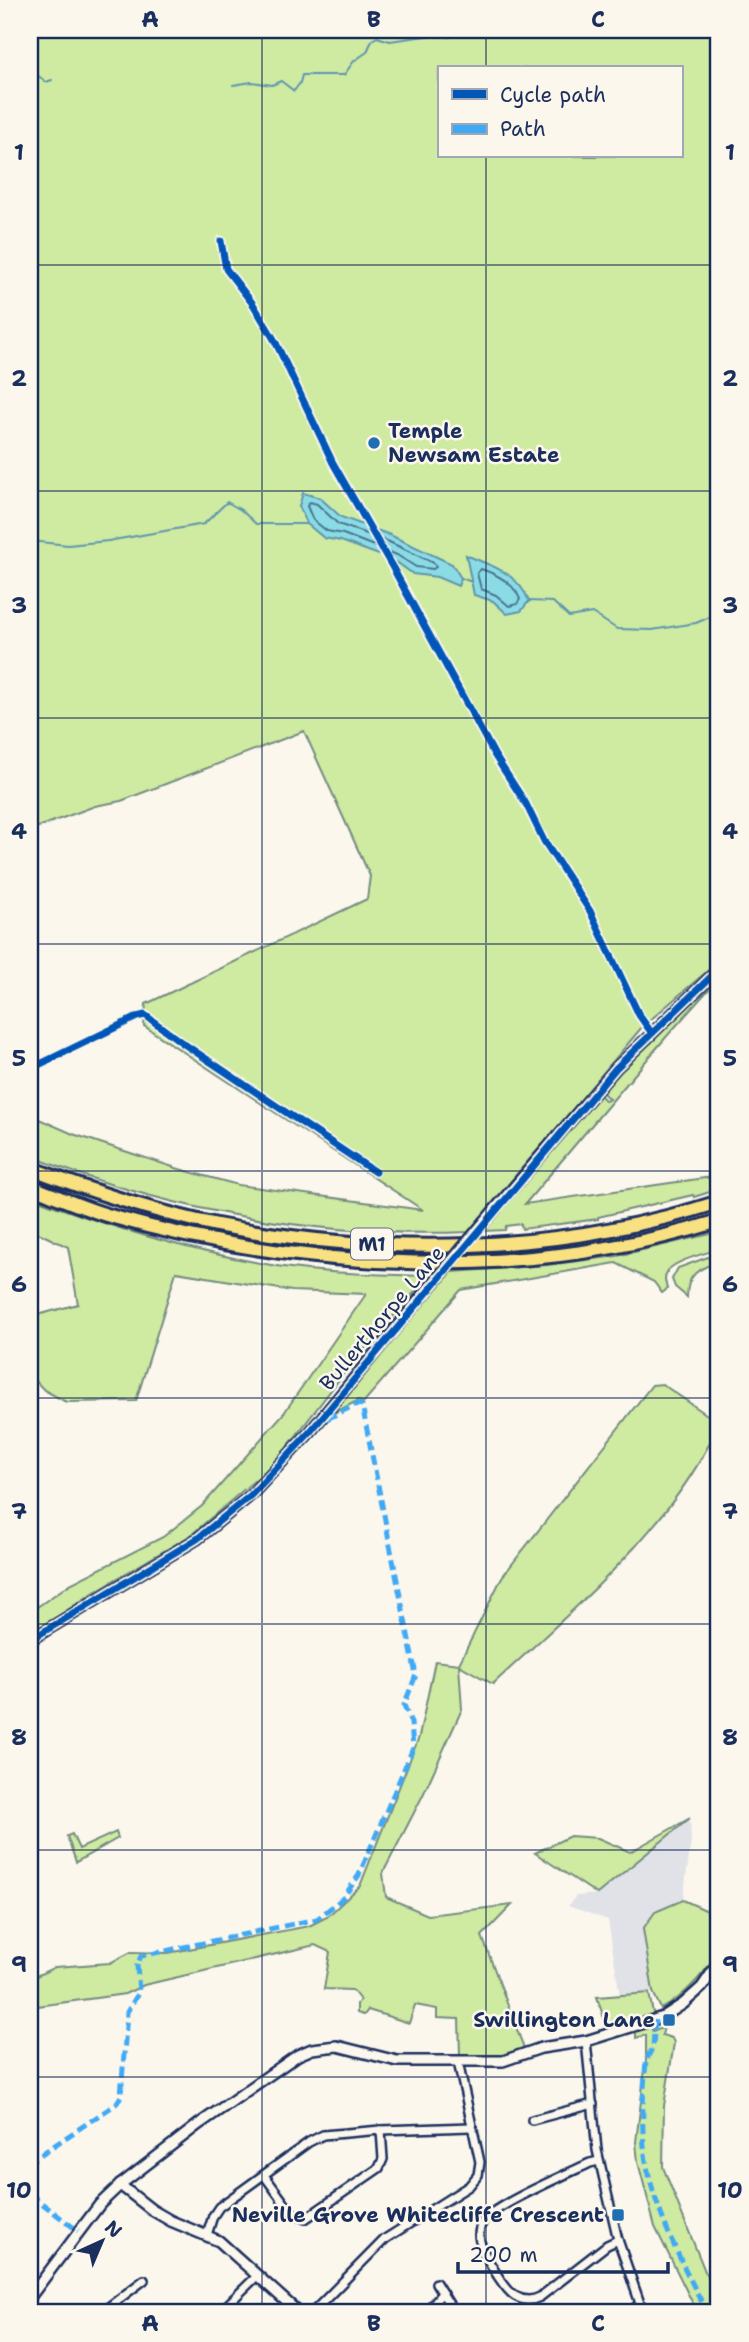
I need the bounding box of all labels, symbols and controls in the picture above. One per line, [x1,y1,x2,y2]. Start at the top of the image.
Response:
text: A [141,4,159,34]
text: B [367,4,381,34]
text: C [591,4,605,34]
legend [438,66,682,158]
text: Cycle path [500,81,606,109]
text: Path [500,115,546,143]
text: 1 [14,137,24,167]
text: 1 [725,137,735,167]
text: 2 [11,363,27,393]
text: 2 [722,363,738,393]
place label: Temple Newsam Estate [388,417,560,469]
marker: Temple Newsam Estate [366,435,382,451]
text: 3 [11,590,27,620]
text: 3 [722,590,738,620]
text: 4 [11,816,27,846]
text: 4 [722,816,738,846]
text: 5 [12,1043,26,1073]
text: 5 [723,1043,737,1073]
road number: M1 [351,1228,393,1260]
street label: Bullerthorpe Lane [313,1240,451,1396]
text: 6 [11,1269,27,1299]
text: 6 [722,1269,738,1299]
text: 7 [11,1496,27,1526]
text: 7 [722,1496,738,1526]
text: 8 [11,1722,27,1752]
text: 8 [722,1722,738,1752]
text: 9 [11,1949,27,1979]
text: 9 [722,1949,738,1979]
place label: Swillington Lane [473,2006,655,2034]
marker: Swillington Lane [661,2012,677,2028]
text: 10 [6,2175,32,2205]
text: 10 [717,2175,743,2205]
place label: Neville Grove Whitecliffe Crescent [232,2201,604,2229]
north arrow [66,2206,136,2276]
marker: Neville Grove Whitecliffe Crescent [610,2207,626,2223]
text: N [99,2215,128,2243]
scale bar [458,2230,668,2274]
text: 200 m [469,2241,538,2269]
text: A [141,2308,159,2338]
text: B [367,2308,381,2338]
text: C [591,2308,605,2338]

